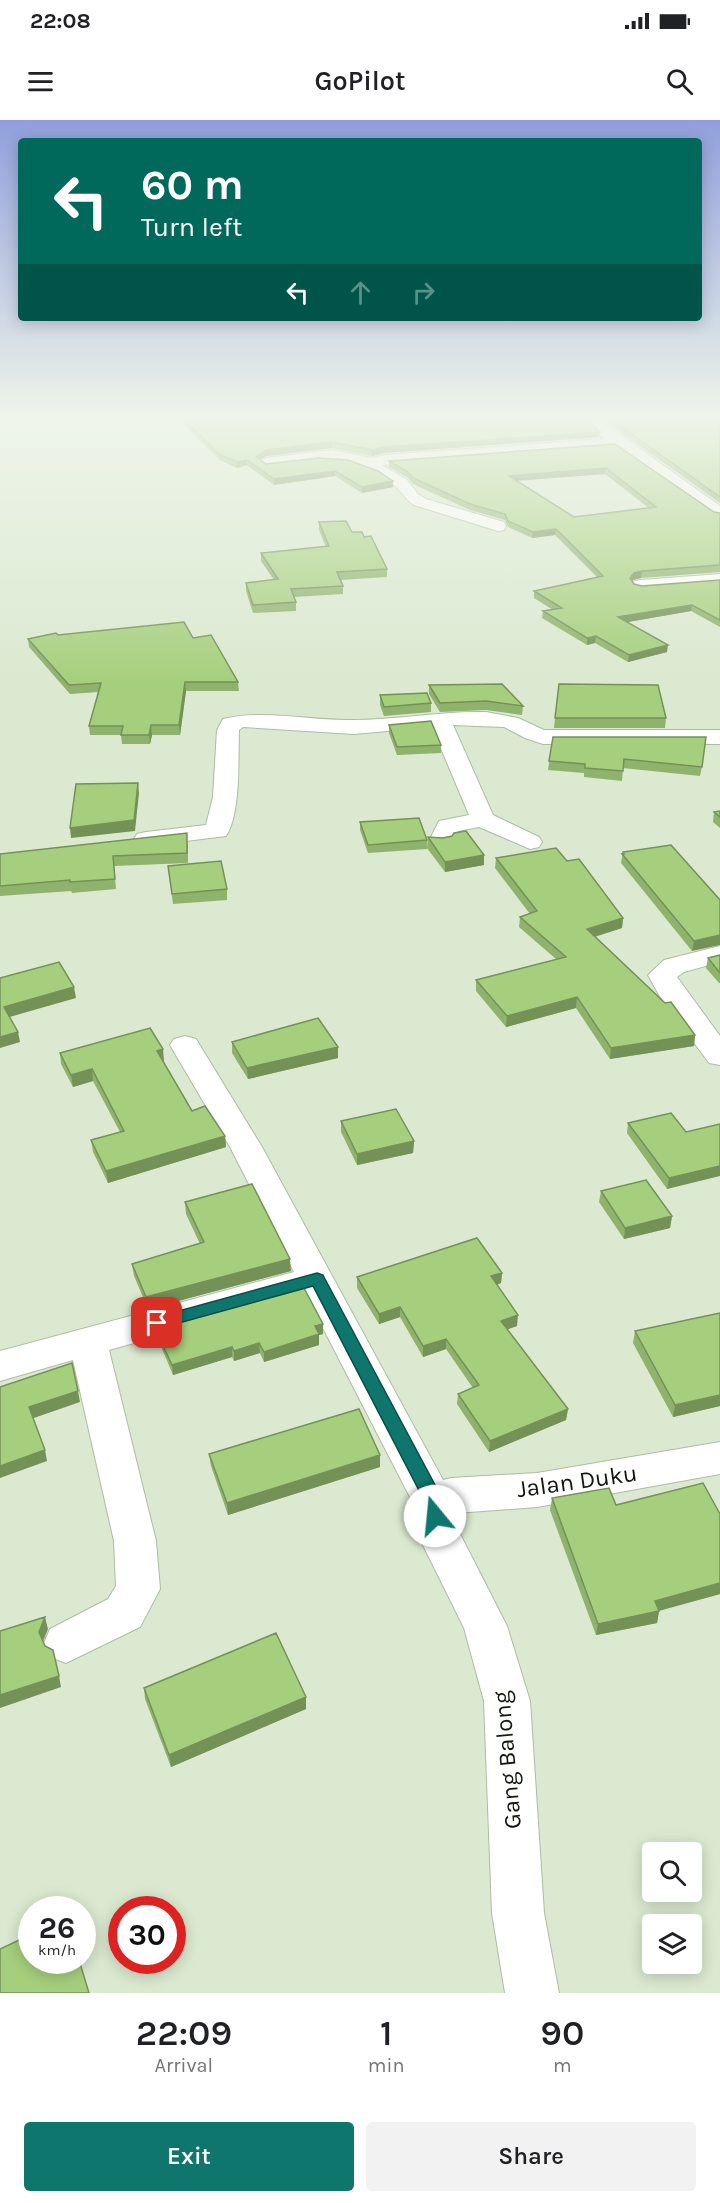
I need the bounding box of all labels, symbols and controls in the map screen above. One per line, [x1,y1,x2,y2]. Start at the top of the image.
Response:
text: 22:08 [30,8,91,34]
icon: menu [24,65,57,98]
text: GoPilot [315,65,405,97]
icon: search [663,65,696,98]
text: 60 m [141,160,244,210]
icon: left [42,162,120,240]
text: Turn left [141,211,242,243]
icon: left [281,276,314,309]
icon: ahead [344,276,377,309]
icon: right [407,276,440,309]
pin [131,1297,182,1348]
icon: arrive [140,1306,173,1339]
street label: Jalan Duku [515,1459,639,1503]
position arrow [403,1484,467,1548]
street label: Gang Balong [487,1689,527,1830]
map controls [642,1842,702,1974]
button: search [642,1842,702,1902]
speed limit sign: 30 [108,1896,186,1974]
text: 26 [39,1910,75,1946]
button: layers [642,1914,702,1974]
text: km/h [38,1941,76,1959]
text: 22:09 [136,2012,232,2054]
text: 1 [380,2012,392,2054]
text: 90 [540,2012,584,2054]
text: Arrival [155,2054,213,2077]
text: min [368,2054,405,2077]
text: m [553,2054,572,2077]
button: Exit [24,2122,354,2191]
button: Share [366,2122,696,2191]

